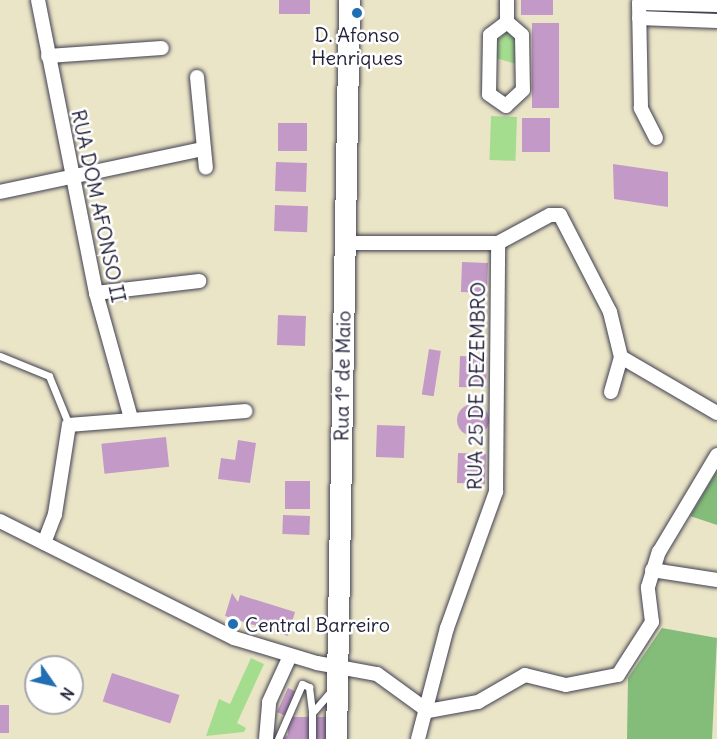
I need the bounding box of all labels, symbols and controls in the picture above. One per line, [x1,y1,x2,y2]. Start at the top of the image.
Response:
marker: D. Afonso Henriques [350,6,364,20]
place label: D. Afonso Henriques [311,22,403,69]
street label: RUA DOM AFONSO II [67,107,131,305]
street label: RUA 25 DE DEZEMBRO [462,282,490,490]
street label: Rua 1º de Maio [329,310,355,442]
place label: Central Barreiro [245,612,390,636]
marker: Central Barreiro [226,617,240,631]
north arrow [24,655,84,715]
text: N [56,684,79,704]

